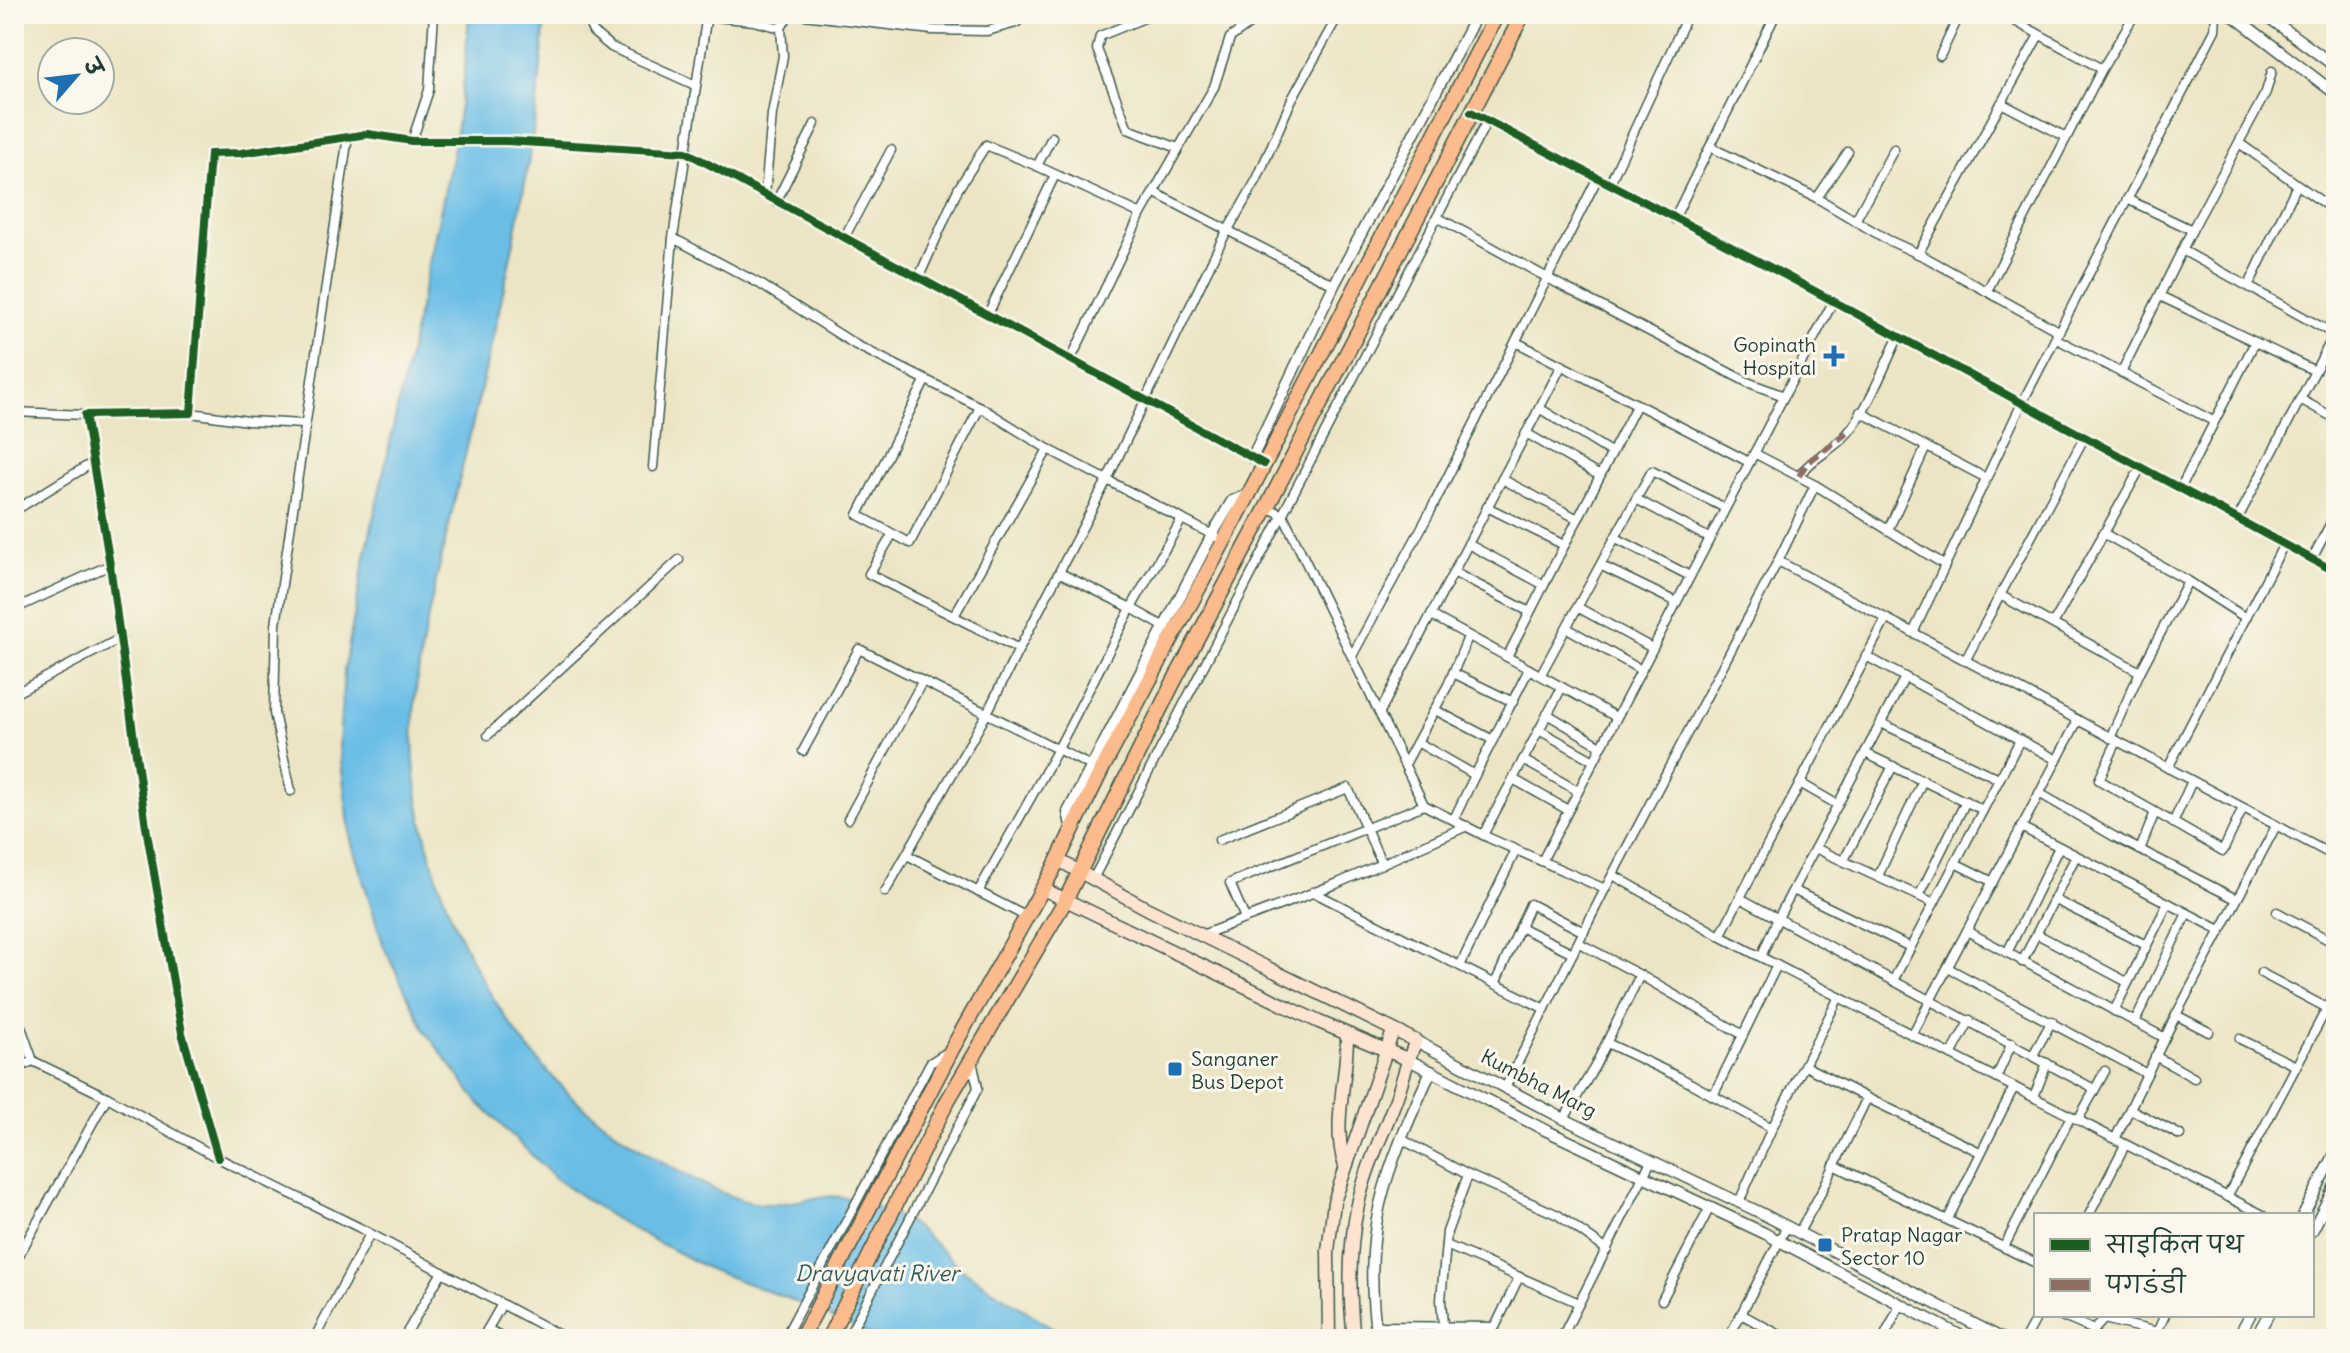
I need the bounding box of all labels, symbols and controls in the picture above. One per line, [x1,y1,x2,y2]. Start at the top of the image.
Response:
north arrow [36,36,116,116]
text: उ [77,52,111,82]
place label: Gopinath Hospital [1733,332,1816,380]
marker: Gopinath Hospital [1823,345,1845,367]
street label: Kumbha Marg [1477,1043,1601,1123]
place label: Sanganer Bus Depot [1191,1046,1284,1094]
marker: Sanganer Bus Depot [1166,1060,1184,1078]
legend [2034,1213,2314,1317]
place label: Pratap Nagar Sector 10 [1841,1222,1962,1270]
text: साइकिल पथ [2104,1227,2245,1259]
marker: Pratap Nagar Sector 10 [1816,1236,1834,1254]
water label: Dravyavati River [795,1259,962,1287]
text: पगडंडी [2104,1267,2187,1299]

